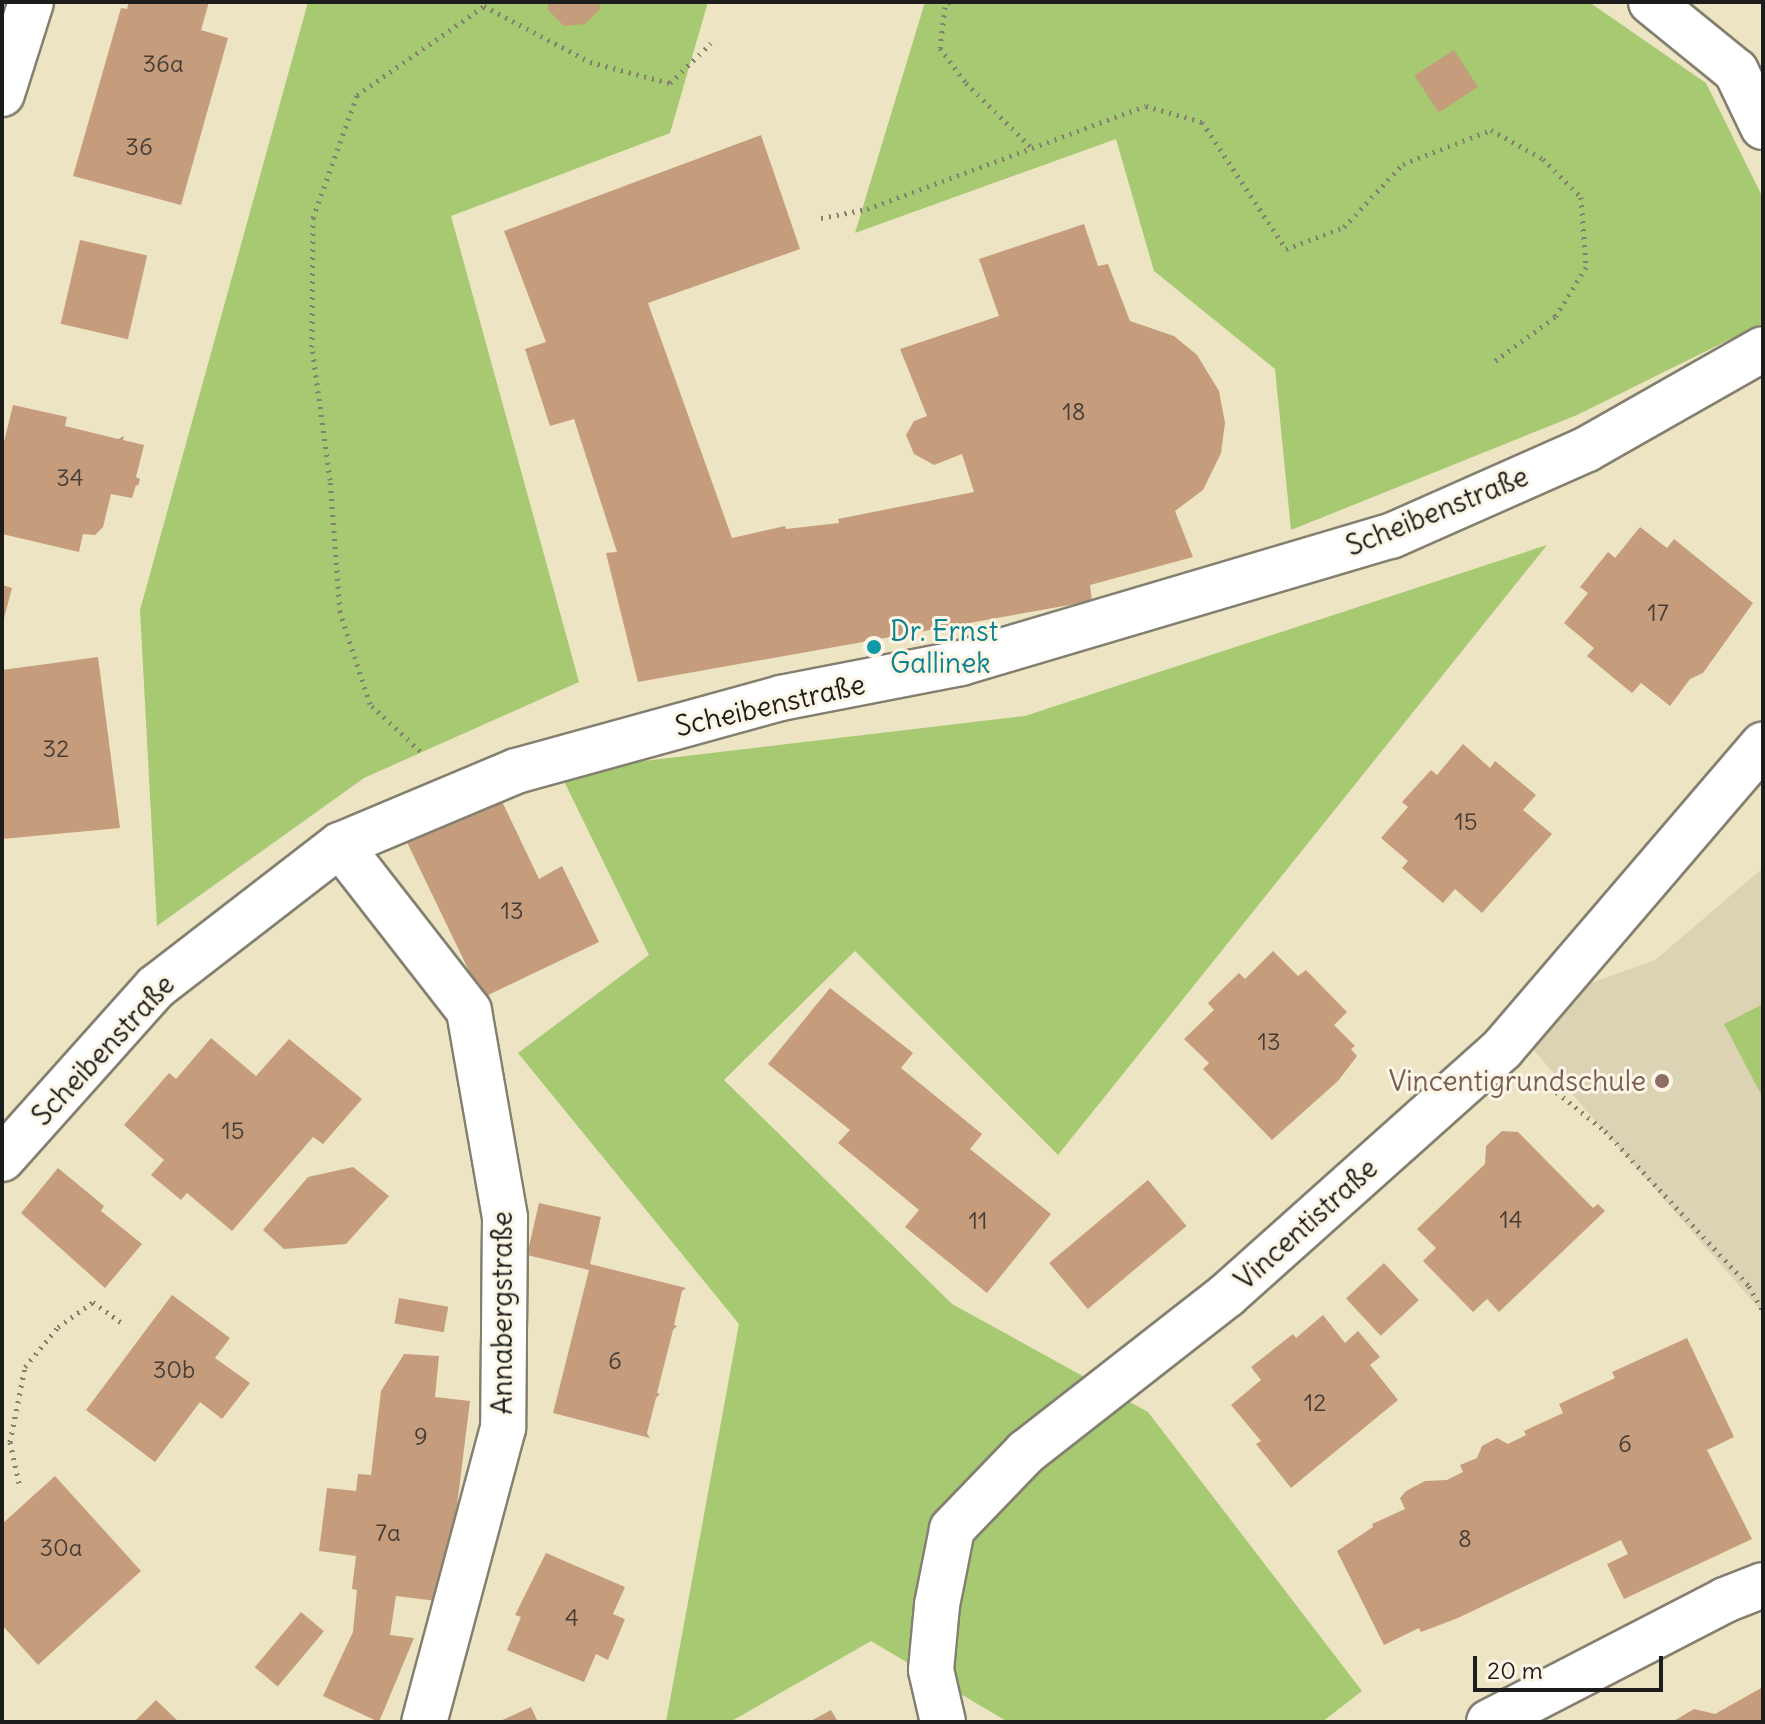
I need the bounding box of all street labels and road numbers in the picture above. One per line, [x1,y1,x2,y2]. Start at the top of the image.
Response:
street label: Scheibenstraße [1341,459,1533,563]
street label: Scheibenstraße [672,667,868,743]
street label: Scheibenstraße [25,968,181,1132]
street label: Vincentistraße [1228,1151,1384,1297]
street label: Annabergstraße [485,1211,519,1415]

